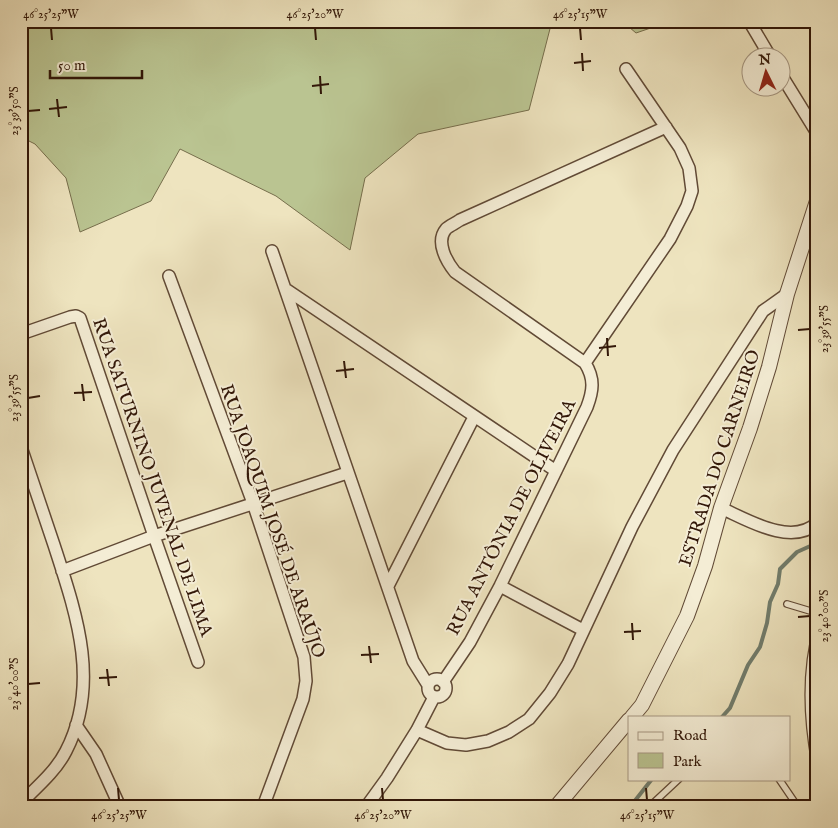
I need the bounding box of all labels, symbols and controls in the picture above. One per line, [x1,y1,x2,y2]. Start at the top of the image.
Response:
text: 46°25'25"W [23,7,79,22]
text: 46°25'20"W [287,7,344,22]
text: 46°25'15"W [553,7,608,22]
scale bar [50,48,142,80]
north arrow [740,48,790,98]
text: N [757,51,772,70]
text: 50 m [58,56,86,75]
text: 23°39'50"S [7,86,22,136]
text: 23°39'55"S [817,305,832,353]
street label: RUA SATURNINO JUVENAL DE LIMA [86,315,217,640]
street label: ESTRADA DO CARNEIRO [674,347,766,570]
text: 23°39'55"S [7,374,22,422]
street label: RUA JOAQUIM JOSÉ DE ARAÚJO [214,381,331,662]
street label: RUA ANTÔNIA DE OLIVEIRA [441,394,582,640]
text: 23°40'00"S [817,590,832,642]
text: 23°40'00"S [7,658,22,710]
legend [628,716,790,780]
text: Road [673,726,708,745]
text: Park [673,752,703,771]
text: 46°25'25"W [91,808,147,823]
text: 46°25'20"W [355,808,412,823]
text: 46°25'15"W [620,808,675,823]

